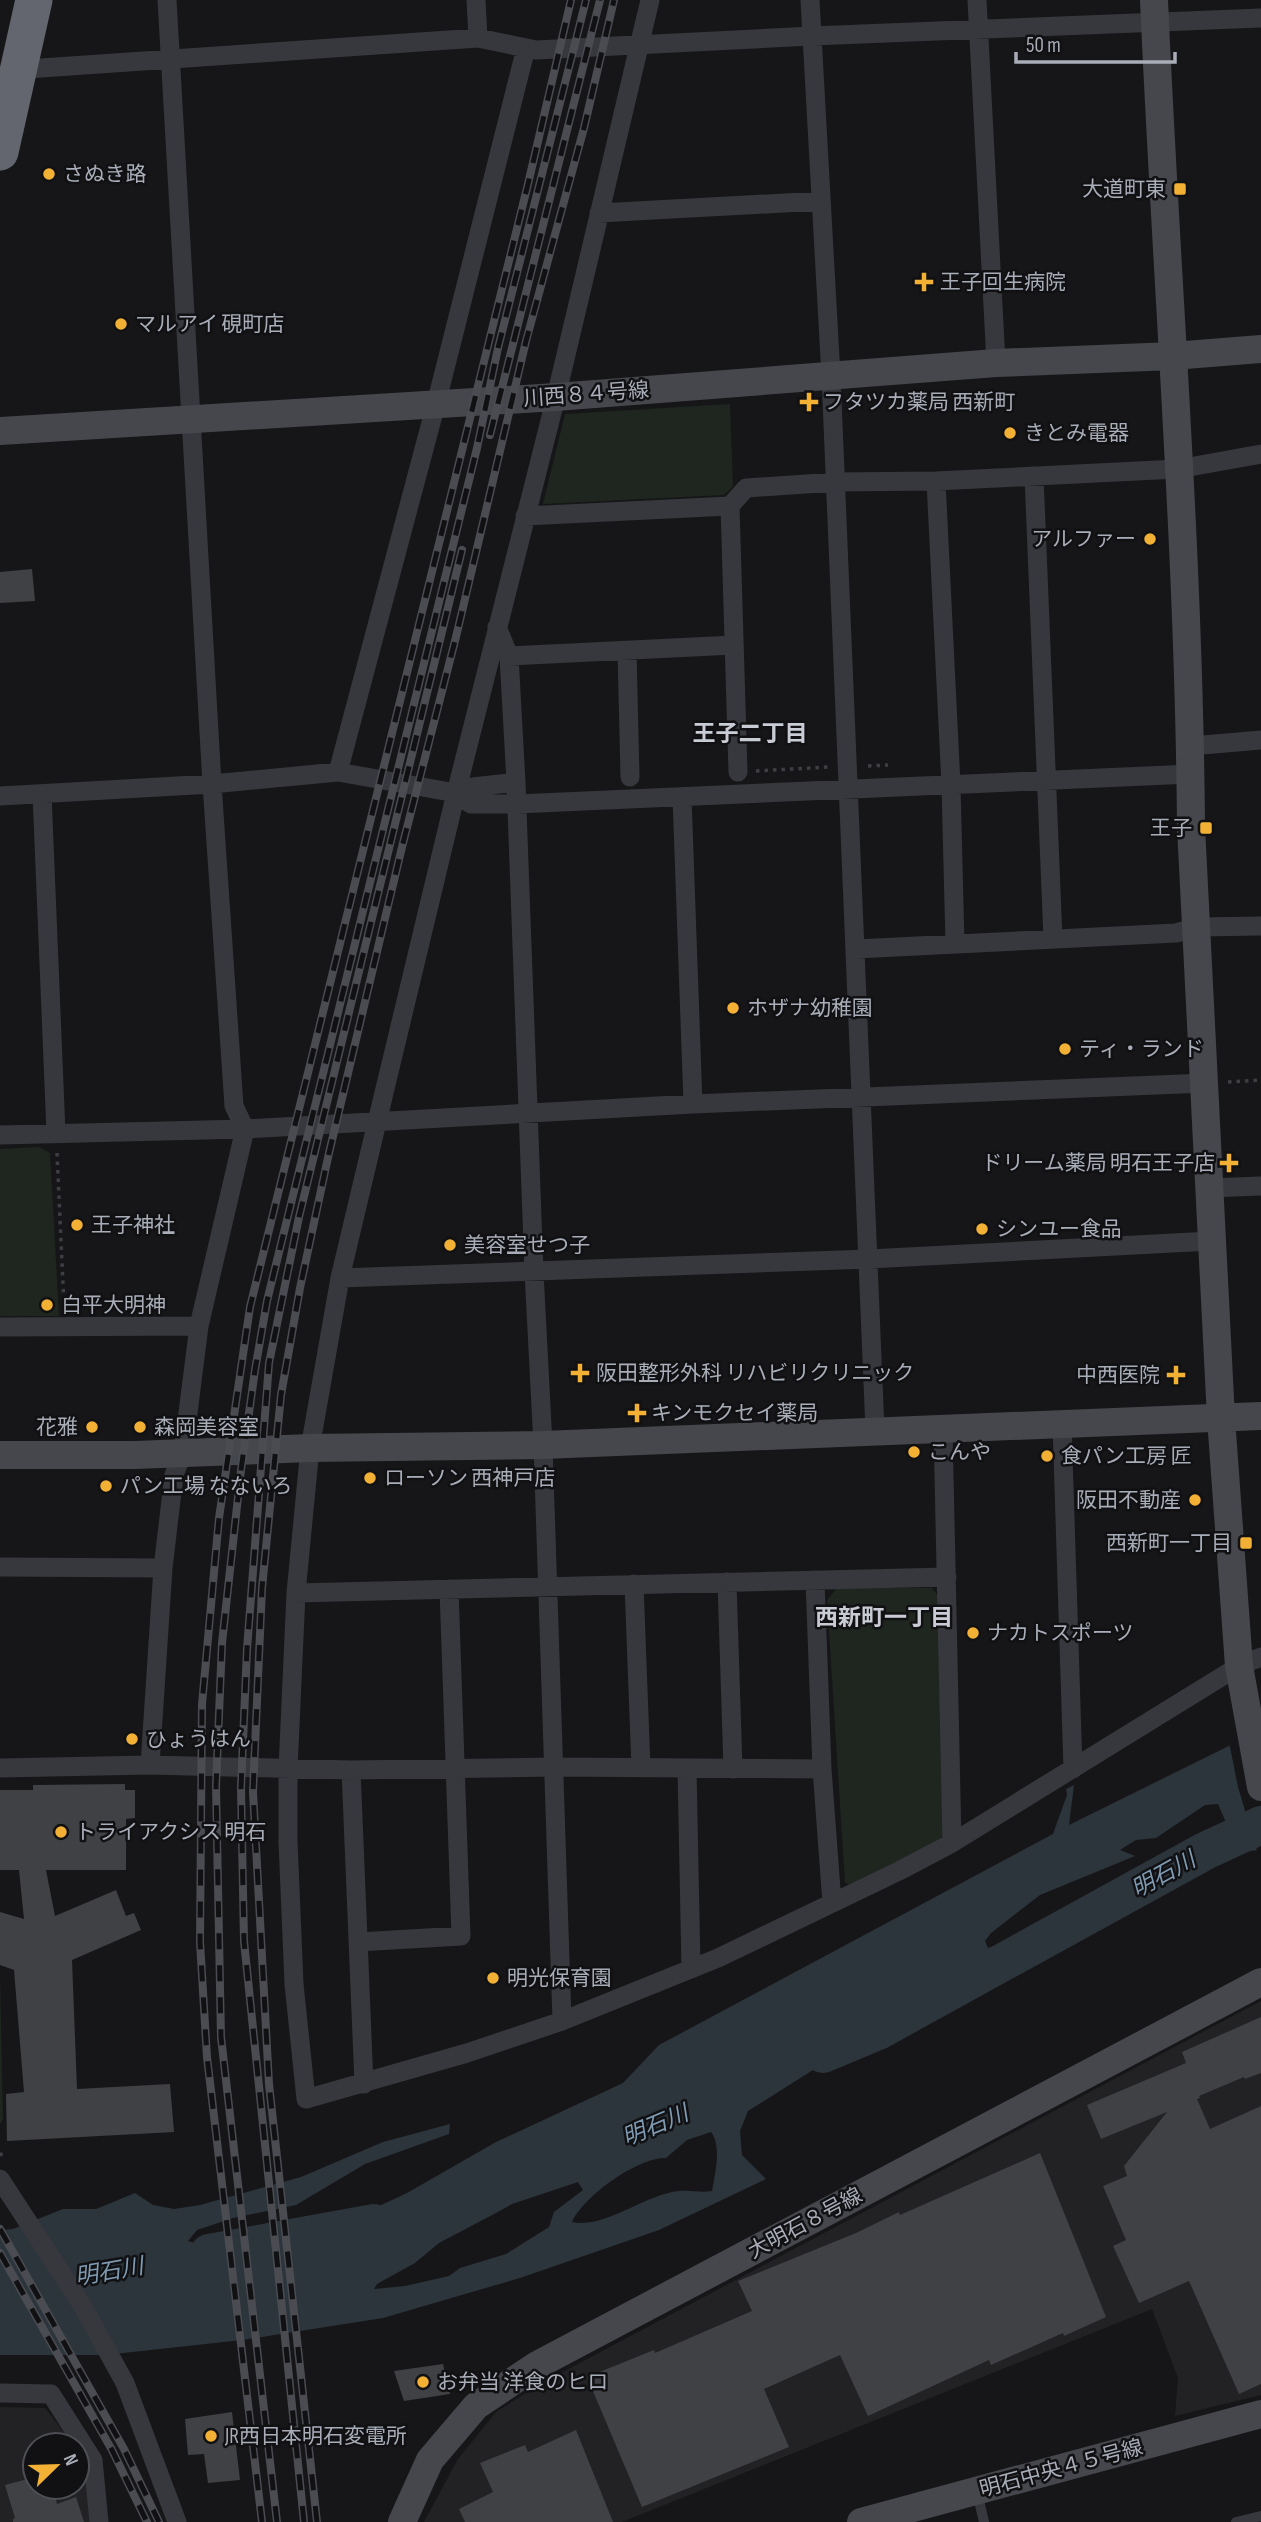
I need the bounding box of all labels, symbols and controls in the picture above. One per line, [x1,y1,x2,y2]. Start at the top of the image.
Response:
scale bar [1016,21,1175,65]
text: 50 m [1026,33,1061,58]
place label: さぬき路 [63,162,147,187]
marker: さぬき路 [41,166,57,182]
place label: 大道町東 [1082,177,1166,202]
marker: 大道町東 [1172,181,1188,197]
place label: 王子回生病院 [940,270,1066,295]
marker: 王子回生病院 [914,272,934,292]
place label: マルアイ 硯町店 [135,312,284,337]
marker: マルアイ 硯町店 [113,316,129,332]
street label: 川西８４号線 [522,378,650,411]
place label: フタツカ薬局 西新町 [823,390,1015,415]
marker: フタツカ薬局 西新町 [801,394,817,410]
place label: きとみ電器 [1024,421,1129,446]
marker: きとみ電器 [1002,425,1018,441]
place label: アルファー [1031,527,1136,552]
marker: アルファー [1142,531,1158,547]
district label: 王子二丁目 [693,720,808,748]
place label: 王子 [1150,816,1192,841]
marker: 王子 [1198,820,1214,836]
place label: ホザナ幼稚園 [747,996,873,1021]
marker: ホザナ幼稚園 [725,1000,741,1016]
place label: ティ・ランド [1079,1037,1204,1062]
marker: ティ・ランド [1057,1041,1073,1057]
place label: ドリーム薬局 明石王子店 [981,1151,1215,1176]
marker: ドリーム薬局 明石王子店 [1221,1155,1237,1171]
place label: 王子神社 [91,1213,175,1238]
marker: 王子神社 [69,1217,85,1233]
place label: シンユー食品 [996,1217,1122,1242]
marker: シンユー食品 [974,1221,990,1237]
place label: 美容室せつ子 [464,1233,590,1258]
marker: 美容室せつ子 [442,1237,458,1253]
place label: 白平大明神 [61,1293,166,1318]
marker: 白平大明神 [39,1297,55,1313]
place label: 阪田整形外科 リハビリクリニック [596,1361,914,1386]
marker: 阪田整形外科 リハビリクリニック [570,1363,590,1383]
place label: 中西医院 [1076,1363,1160,1388]
marker: 中西医院 [1166,1365,1186,1385]
place label: キンモクセイ薬局 [651,1401,818,1426]
marker: キンモクセイ薬局 [629,1405,645,1421]
place label: 花雅 [36,1415,78,1440]
place label: 森岡美容室 [154,1415,259,1440]
marker: 花雅 [84,1419,100,1435]
marker: 森岡美容室 [132,1419,148,1435]
place label: こんや [928,1440,991,1465]
marker: こんや [906,1444,922,1460]
place label: 食パン工房 匠 [1061,1444,1191,1469]
marker: 食パン工房 匠 [1039,1448,1055,1464]
place label: ローソン 西神戸店 [384,1466,555,1491]
marker: ローソン 西神戸店 [362,1470,378,1486]
place label: パン工場 なないろ [120,1474,292,1499]
marker: パン工場 なないろ [98,1478,114,1494]
place label: 阪田不動産 [1076,1488,1181,1513]
marker: 阪田不動産 [1187,1492,1203,1508]
place label: 西新町一丁目 [1106,1531,1232,1556]
marker: 西新町一丁目 [1238,1535,1254,1551]
district label: 西新町一丁目 [815,1604,953,1632]
place label: ナカトスポーツ [987,1621,1134,1646]
marker: ナカトスポーツ [965,1625,981,1641]
place label: ひょうはん [146,1727,251,1752]
marker: ひょうはん [124,1731,140,1747]
place label: トライアクシス 明石 [75,1820,266,1845]
marker: トライアクシス 明石 [53,1824,69,1840]
water label: 明石川 [1127,1844,1203,1904]
place label: 明光保育園 [507,1966,612,1991]
marker: 明光保育園 [485,1970,501,1986]
water label: 明石川 [618,2098,695,2152]
street label: 大明石８号線 [744,2183,867,2264]
water label: 明石川 [73,2252,149,2292]
place label: お弁当 洋食のヒロ [437,2370,608,2395]
marker: お弁当 洋食のヒロ [415,2374,431,2390]
place label: JR西日本明石変電所 [224,2424,407,2449]
marker: JR西日本明石変電所 [203,2428,219,2444]
north arrow [21,2431,91,2501]
street label: 明石中央４５号線 [977,2435,1146,2502]
text: N [58,2451,83,2469]

